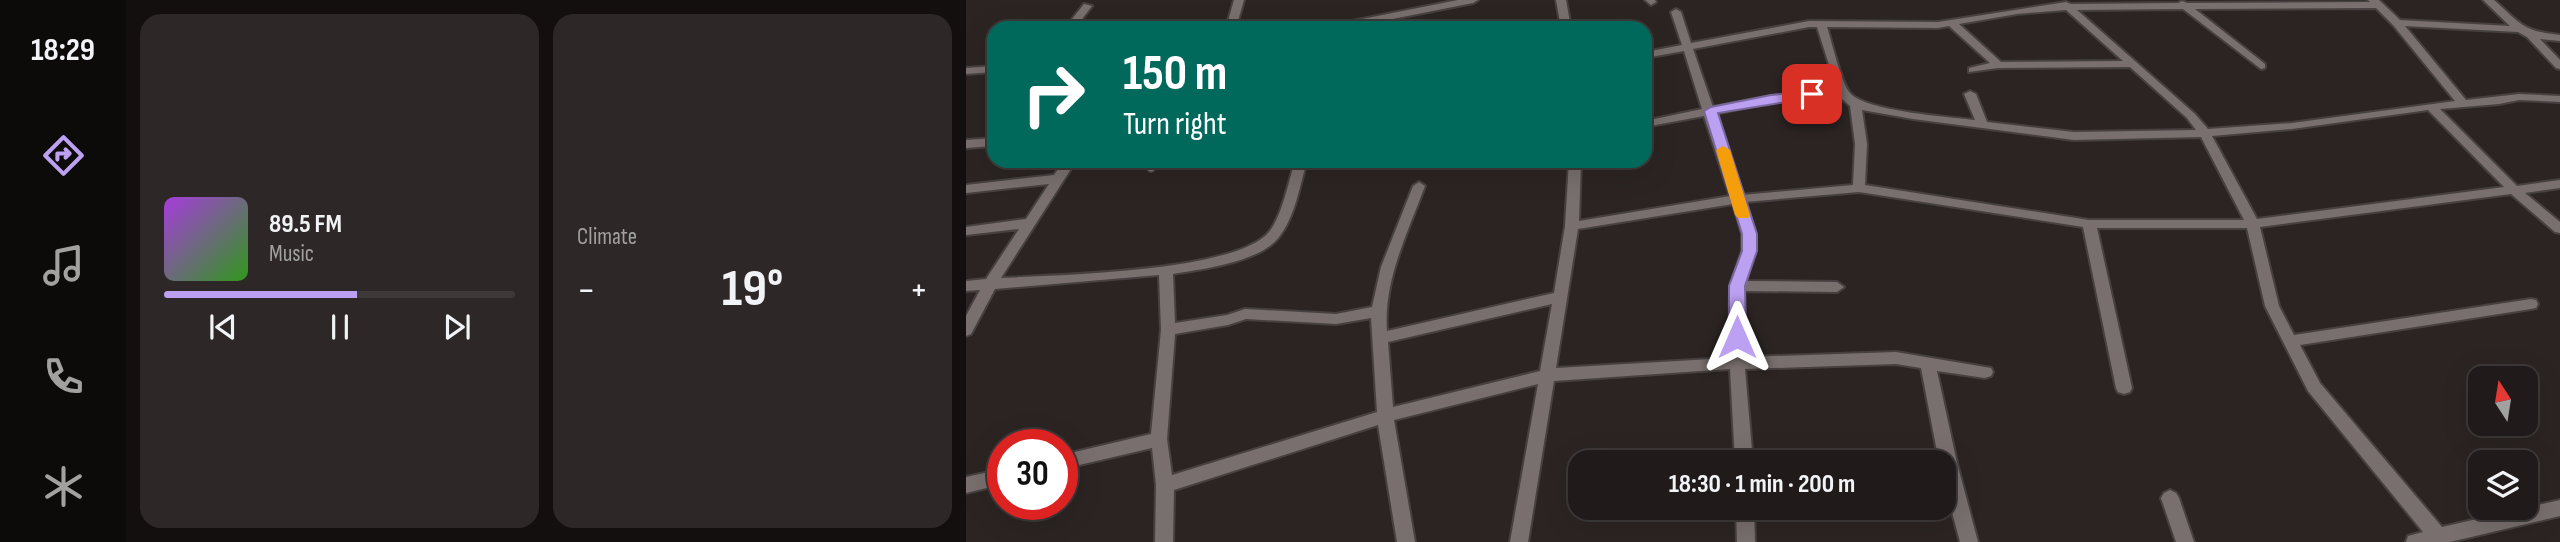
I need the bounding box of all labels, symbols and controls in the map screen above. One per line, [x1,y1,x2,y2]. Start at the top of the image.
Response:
text: 18:29 [31,31,95,70]
text: 150 m [1123,45,1227,104]
icon: right [1008,49,1099,140]
pin [1782,64,1842,124]
icon: arrive [1793,75,1831,113]
text: Turn right [1123,105,1227,144]
icon: directions [39,131,88,180]
text: 89.5 FM [269,209,342,240]
text: Climate [577,223,637,251]
text: Music [269,240,314,268]
icon: music [39,241,88,290]
text: 19° [722,258,783,321]
text: − [577,268,596,313]
text: + [909,268,928,313]
position arrow [1700,300,1774,374]
icon: previous [204,308,242,346]
icon: pause [321,308,359,346]
icon: next [438,308,476,346]
icon: phone [39,352,88,401]
north arrow [2468,366,2538,436]
map controls [2468,366,2538,520]
speed limit sign: 30 [987,429,1078,520]
button: layers [2468,450,2538,520]
icon: climate [39,462,88,511]
text: 18:30 · 1 min · 200 m [1669,469,1855,500]

